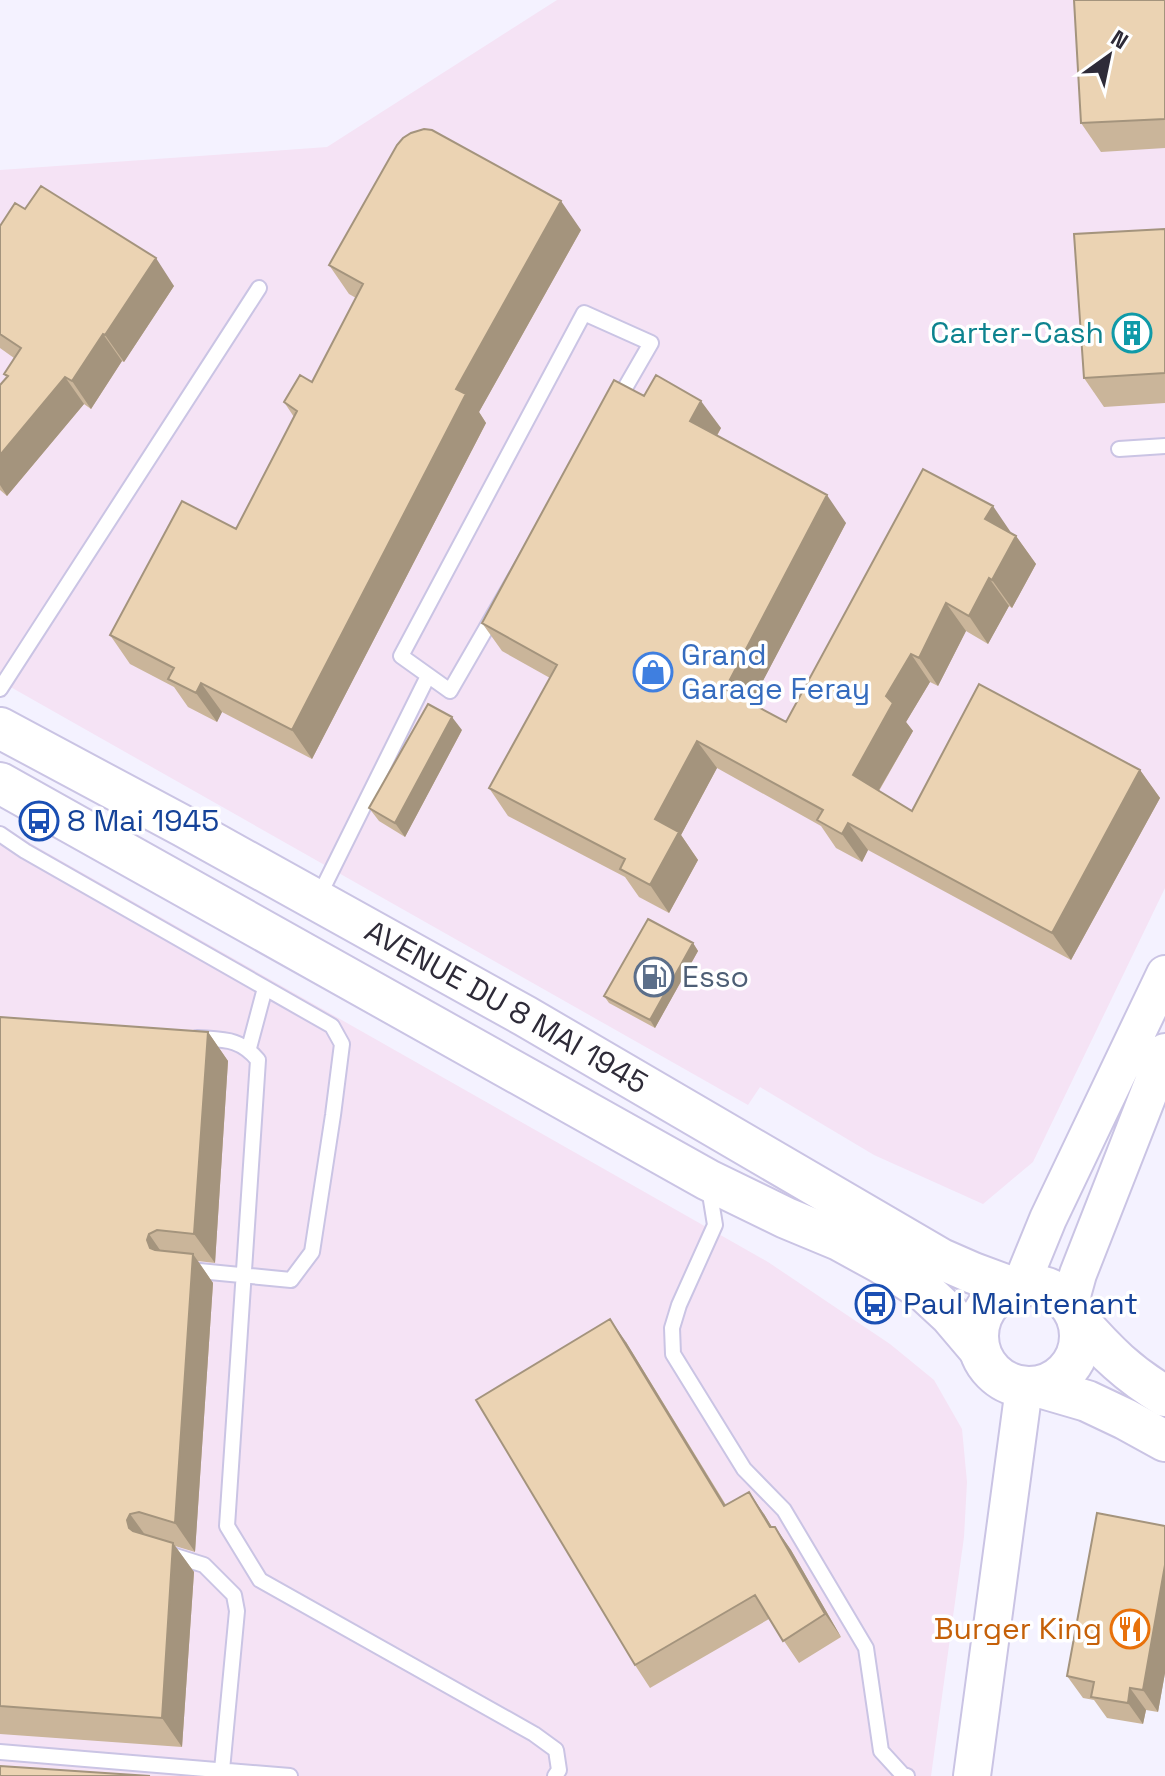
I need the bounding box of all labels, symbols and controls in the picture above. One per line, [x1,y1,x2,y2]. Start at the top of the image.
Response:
north arrow [1069,16,1149,96]
text: N [1106,23,1134,55]
building icon: Carter-Cash [1111,312,1153,354]
place label: Carter-Cash [930,313,1104,352]
place label: Grand Garage Feray [681,635,870,708]
shop icon: Grand Garage Feray [632,651,674,693]
bus stop icon: 8 Mai 1945 [18,800,60,842]
place label: 8 Mai 1945 [67,801,219,840]
street label: AVENUE DU 8 MAI 1945 [358,911,655,1102]
fuel station icon: Esso [633,956,675,998]
place label: Esso [682,957,749,996]
bus stop icon: Paul Maintenant [854,1283,896,1325]
place label: Paul Maintenant [903,1284,1138,1323]
restaurant icon: Burger King [1109,1608,1151,1650]
place label: Burger King [934,1609,1102,1648]

